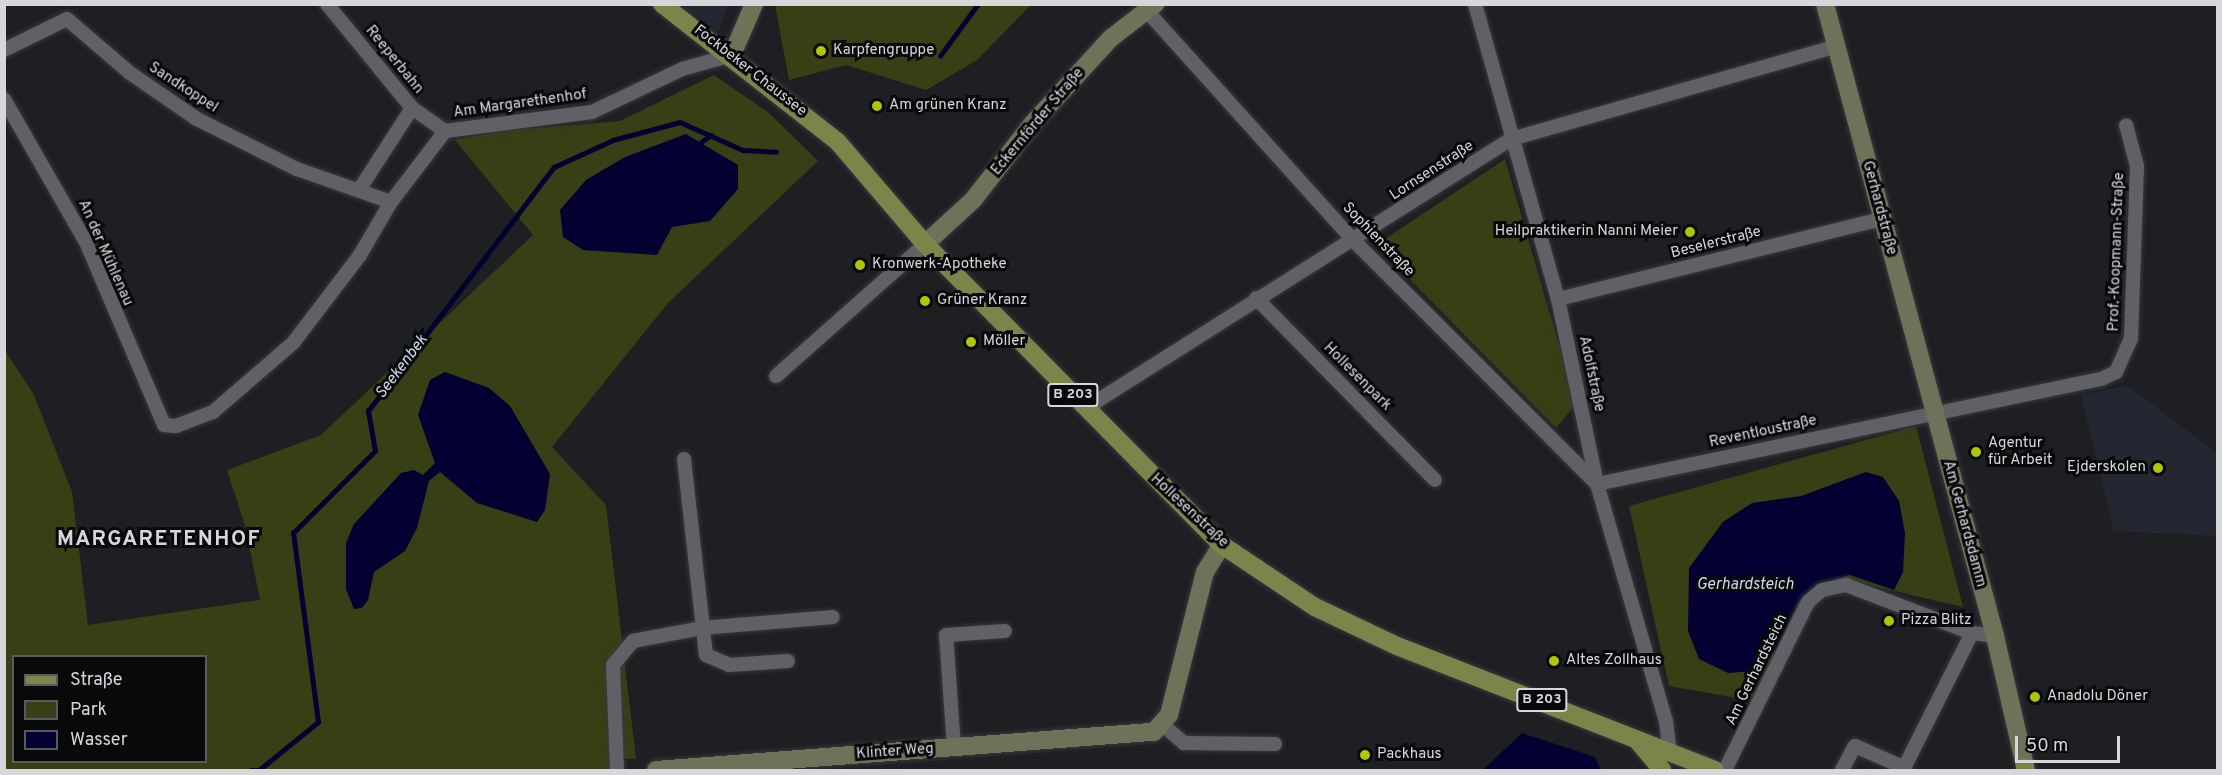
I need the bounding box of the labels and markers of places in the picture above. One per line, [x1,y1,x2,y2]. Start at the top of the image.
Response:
place label: Karpfengruppe [833,42,934,60]
marker: Karpfengruppe [814,44,828,58]
place label: Am grünen Kranz [889,97,1007,115]
marker: Am grünen Kranz [870,99,884,113]
place label: Heilpraktikerin Nanni Meier [1495,223,1678,241]
marker: Heilpraktikerin Nanni Meier [1683,225,1697,239]
place label: Kronwerk-Apotheke [872,256,1007,274]
marker: Kronwerk-Apotheke [853,258,867,272]
place label: Grüner Kranz [937,292,1027,310]
marker: Grüner Kranz [918,294,932,308]
place label: Möller [983,333,1025,351]
marker: Möller [964,335,978,349]
place label: Agentur für Arbeit [1988,434,2053,469]
marker: Agentur für Arbeit [1969,445,1983,459]
place label: Ejderskolen [2067,459,2146,477]
marker: Ejderskolen [2151,461,2165,475]
place label: Pizza Blitz [1901,612,1972,630]
marker: Pizza Blitz [1882,614,1896,628]
place label: Altes Zollhaus [1566,652,1662,670]
marker: Altes Zollhaus [1547,654,1561,668]
place label: Anadolu Döner [2047,688,2148,706]
marker: Anadolu Döner [2028,690,2042,704]
place label: Packhaus [1377,746,1442,764]
marker: Packhaus [1358,748,1372,762]

